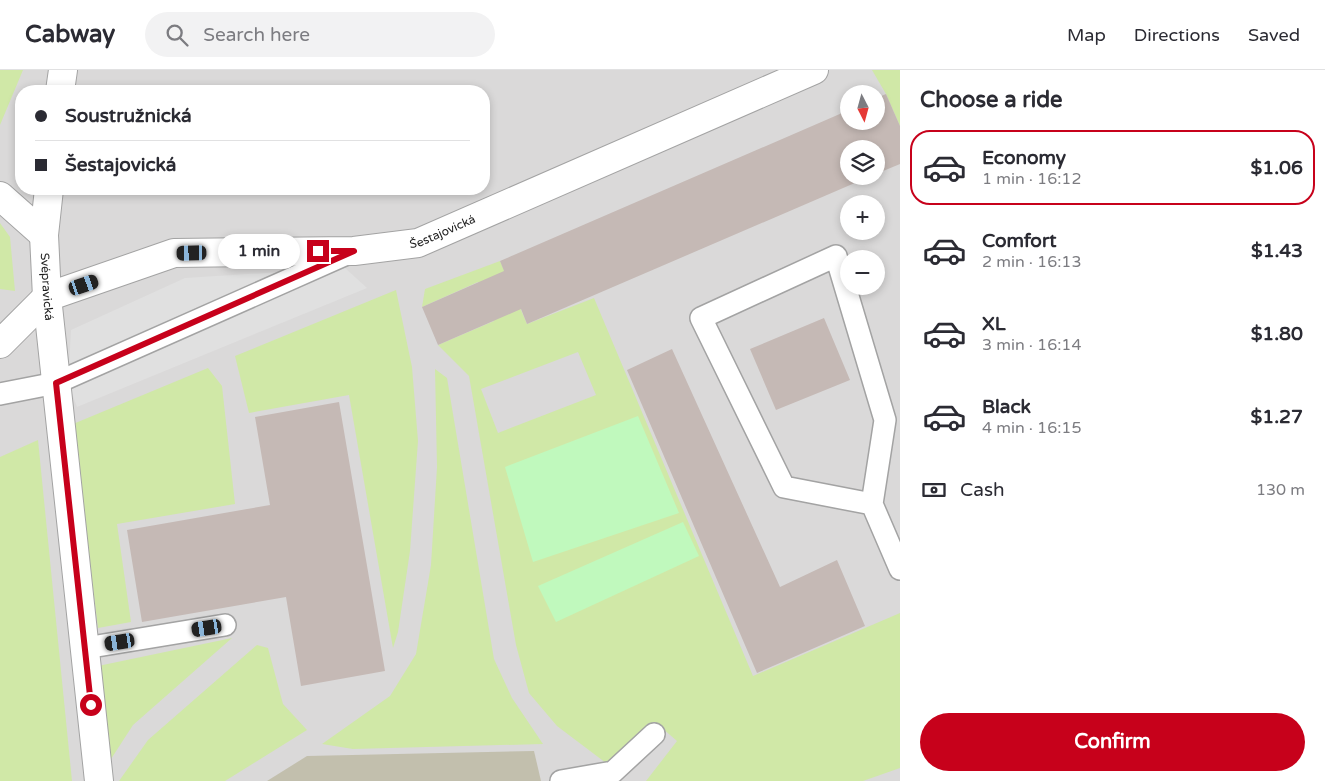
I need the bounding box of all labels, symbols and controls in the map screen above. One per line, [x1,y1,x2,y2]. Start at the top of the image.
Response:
search box [145,12,495,57]
text: Cabway [25,20,115,49]
icon: search [163,21,191,49]
text: Search here [203,24,310,46]
text: Map [1067,24,1106,46]
text: Directions [1134,24,1220,46]
text: Saved [1248,24,1300,46]
north arrow [840,85,885,130]
map controls [840,85,885,295]
text: Choose a ride [920,87,1063,113]
text: Soustružnická [65,105,192,127]
button: layers [840,140,885,185]
icon: car [922,145,967,190]
text: Economy [982,147,1066,169]
text: Šestajovická [65,154,176,176]
text: $1.06 [1251,157,1303,179]
text: 1 min · 16:12 [982,169,1081,189]
button: + [840,195,885,240]
street label: Šestajovická [409,212,477,251]
icon: car [922,228,967,273]
text: Comfort [982,230,1056,252]
callout: 1 min [218,234,300,268]
route end [307,240,329,262]
text: $1.43 [1251,240,1303,262]
text: 1 min [238,241,280,261]
car [176,245,207,261]
button: − [840,250,885,295]
street label: Svépravická [38,252,56,321]
text: 2 min · 16:13 [982,252,1081,272]
car [67,273,100,297]
icon: car [922,311,967,356]
text: XL [982,313,1006,335]
text: $1.80 [1251,323,1303,345]
text: 3 min · 16:14 [982,335,1081,355]
icon: car [922,394,967,439]
text: Black [982,396,1031,418]
text: $1.27 [1251,406,1303,428]
text: 4 min · 16:15 [982,418,1081,438]
icon: cash [920,476,948,504]
text: Cash [960,479,1005,501]
text: 130 m [1256,480,1305,500]
car [191,618,222,638]
car [104,632,135,652]
route start [80,694,102,716]
button: Confirm [920,713,1305,771]

